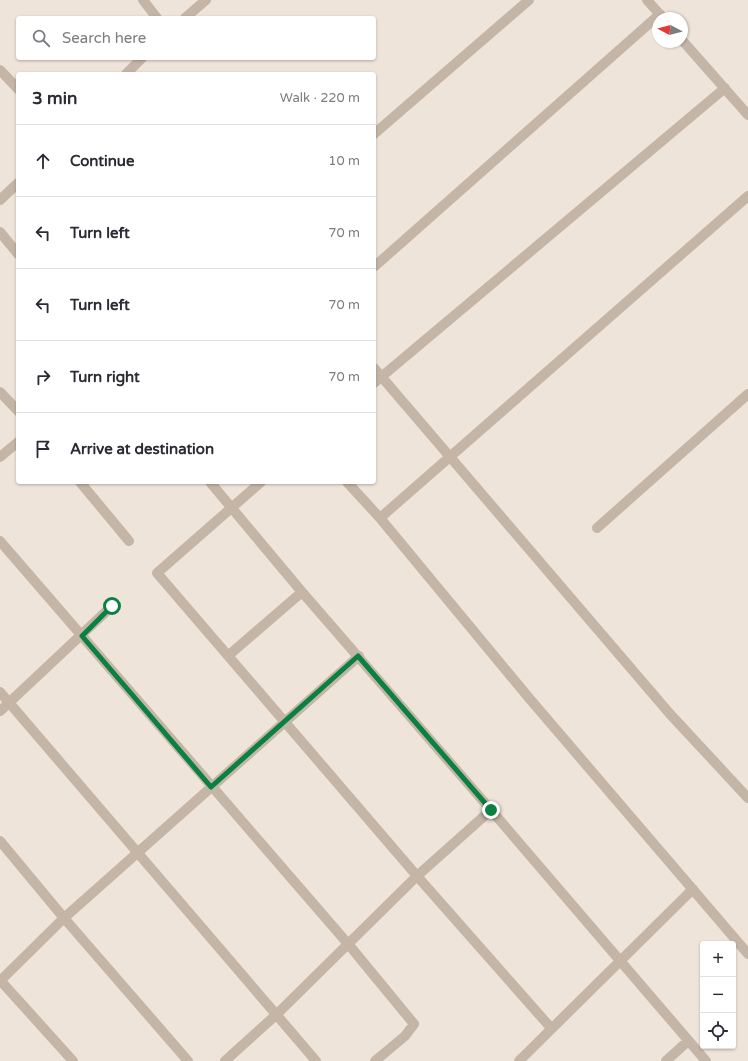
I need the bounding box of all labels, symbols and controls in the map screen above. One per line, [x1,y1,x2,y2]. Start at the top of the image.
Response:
north arrow [652,12,688,48]
search box [16,16,376,60]
icon: search [30,27,52,49]
text: Search here [62,29,146,47]
text: 3 min [32,88,77,109]
text: Walk · 220 m [280,90,360,106]
icon: ahead [32,150,54,172]
text: Continue [70,152,134,170]
text: 10 m [328,153,360,169]
icon: left [32,222,54,244]
text: Turn left [70,224,130,242]
text: 70 m [328,225,360,241]
icon: left [32,294,54,316]
text: Turn left [70,296,130,314]
text: 70 m [328,297,360,313]
icon: right [32,366,54,388]
text: Turn right [70,368,140,386]
text: 70 m [328,369,360,385]
icon: arrive [32,438,54,460]
text: Arrive at destination [70,440,214,458]
route start [103,597,121,615]
route end [482,801,500,819]
map controls [700,941,736,1049]
button: + [700,941,736,977]
button: − [700,977,736,1013]
button: locate [700,1013,736,1049]

